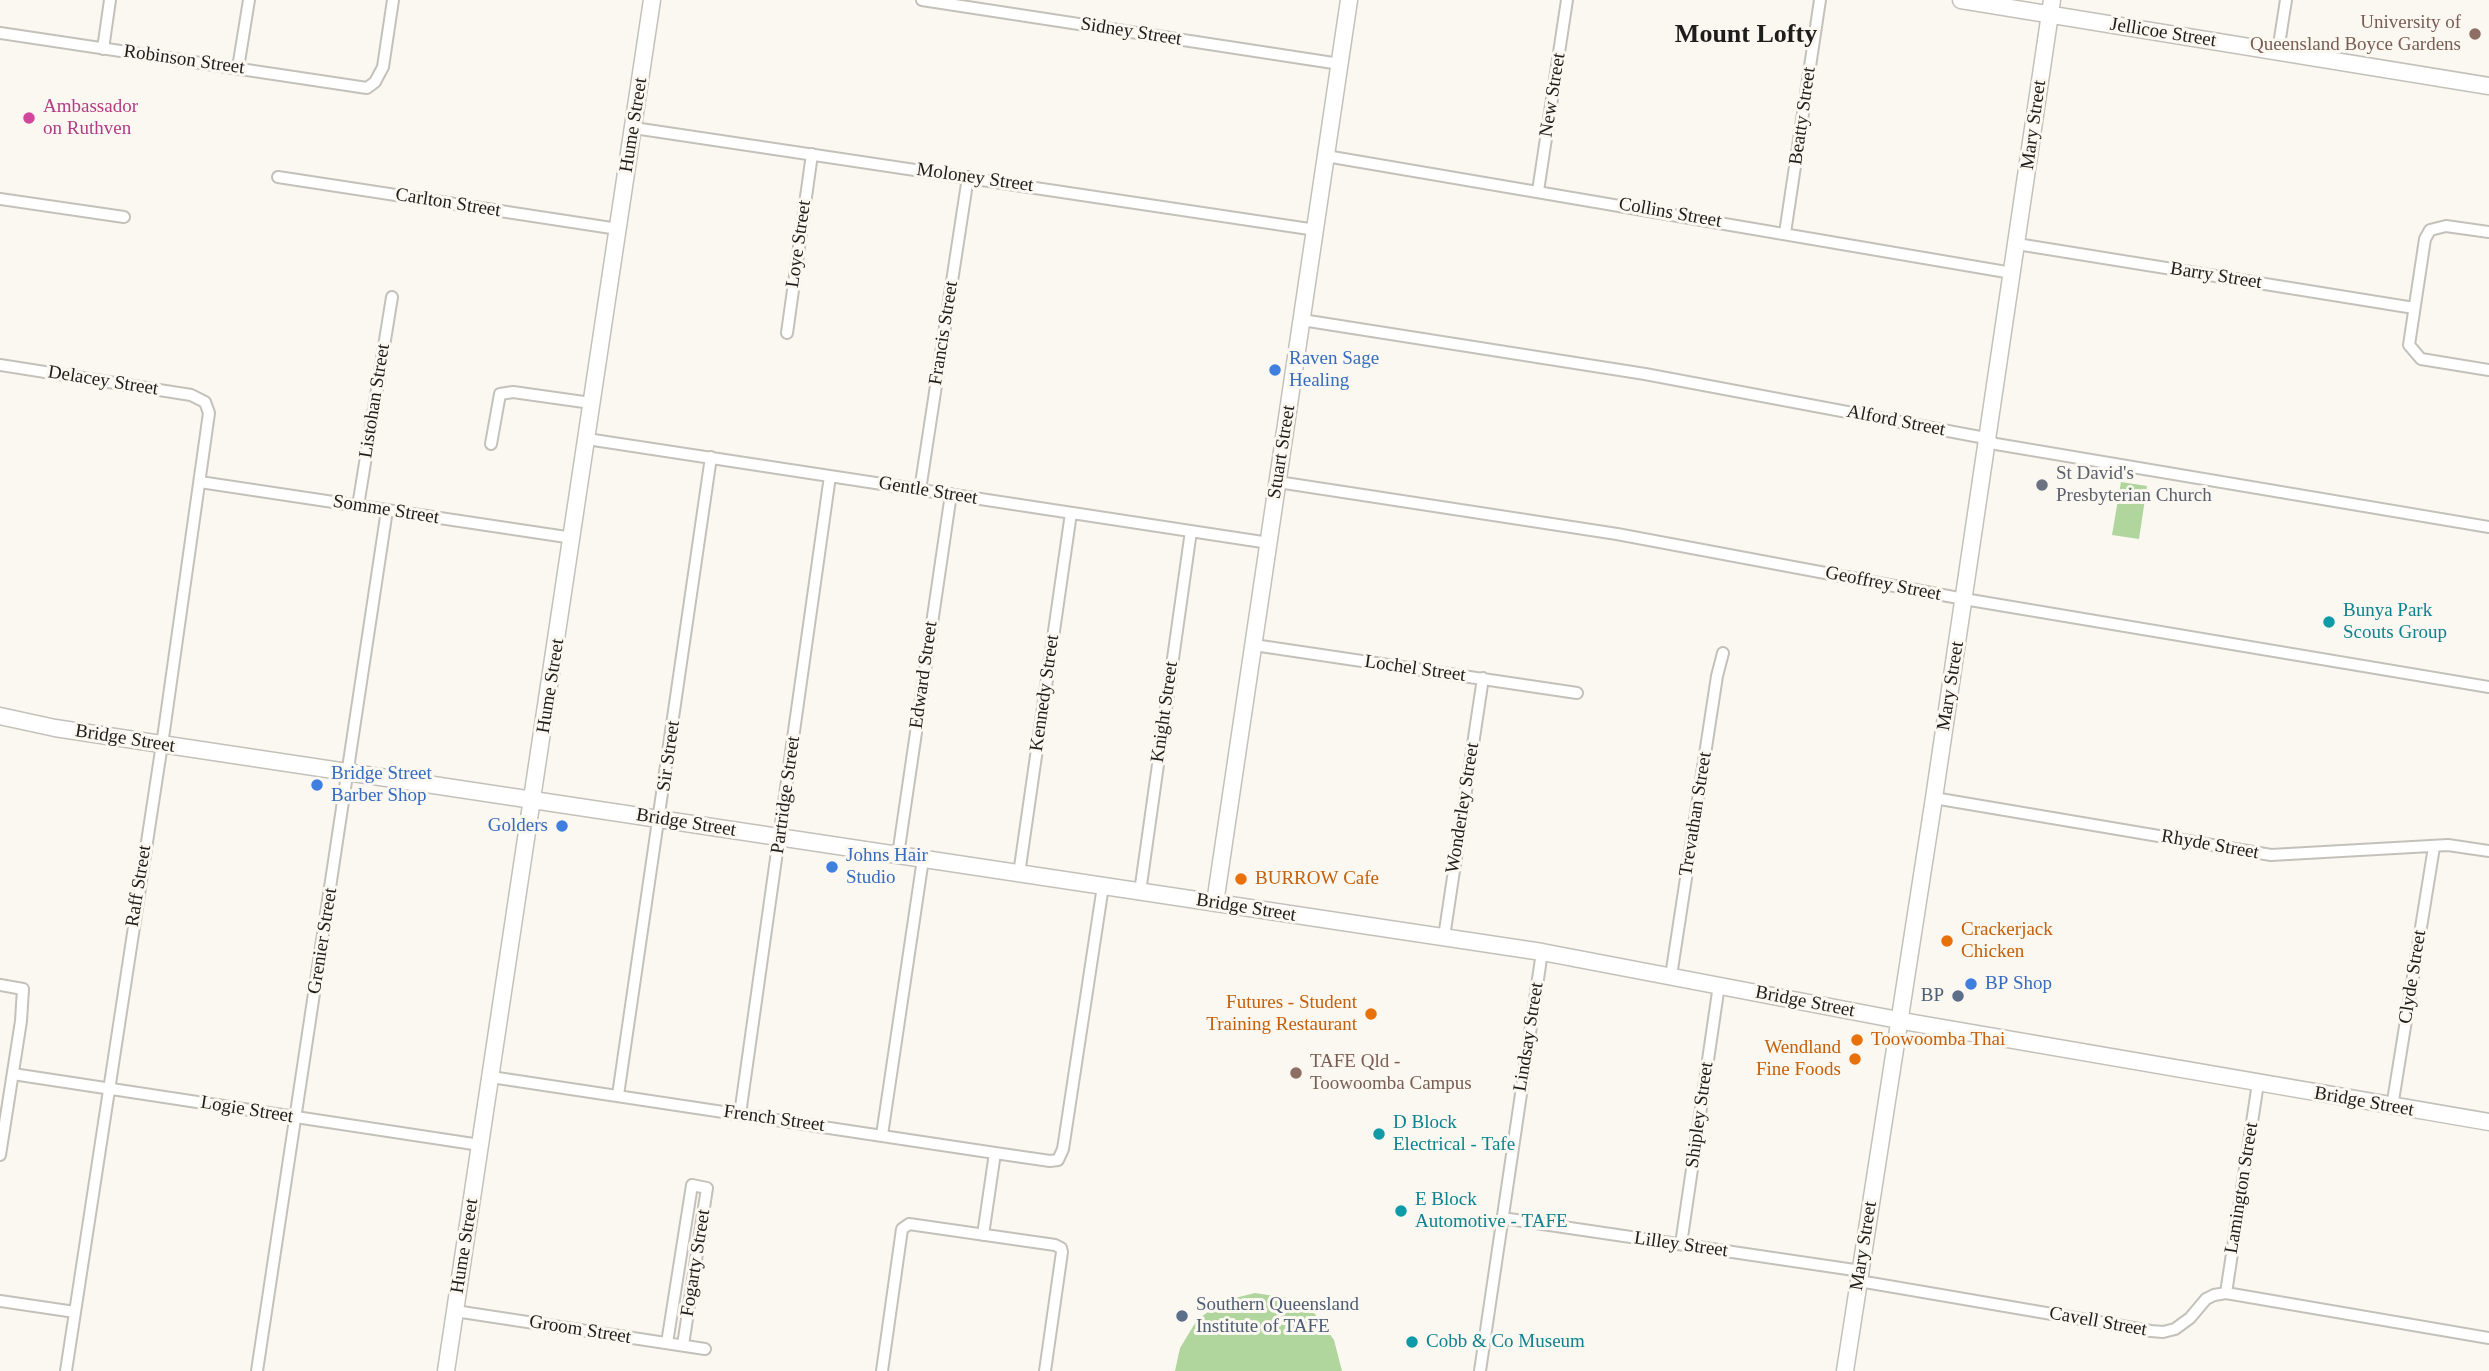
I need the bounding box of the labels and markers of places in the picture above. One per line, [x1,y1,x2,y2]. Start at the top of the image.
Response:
place label: University of Queensland Boyce Gardens [2250,12,2461,56]
marker: University of Queensland Boyce Gardens [2467,26,2483,42]
place label: Ambassador on Ruthven [43,96,138,140]
marker: Ambassador on Ruthven [21,110,37,126]
place label: Raven Sage Healing [1289,348,1379,392]
marker: Raven Sage Healing [1267,362,1283,378]
place label: St David's Presbyterian Church [2056,463,2212,507]
marker: St David's Presbyterian Church [2034,477,2050,493]
place label: Bunya Park Scouts Group [2343,600,2447,644]
marker: Bunya Park Scouts Group [2321,614,2337,630]
place label: Bridge Street Barber Shop [331,763,432,807]
marker: Bridge Street Barber Shop [309,777,325,793]
place label: Golders [488,815,548,837]
marker: Golders [554,818,570,834]
place label: Johns Hair Studio [846,845,928,889]
marker: Johns Hair Studio [824,859,840,875]
place label: BURROW Cafe [1255,868,1379,890]
marker: BURROW Cafe [1233,871,1249,887]
place label: Crackerjack Chicken [1961,919,2053,963]
marker: Crackerjack Chicken [1939,933,1955,949]
place label: BP Shop [1985,973,2052,995]
marker: BP Shop [1963,976,1979,992]
place label: BP [1921,985,1944,1007]
marker: BP [1950,988,1966,1004]
place label: Futures - Student Training Restaurant [1206,992,1357,1036]
marker: Futures - Student Training Restaurant [1363,1006,1379,1022]
place label: Toowoomba Thai [1871,1029,2005,1051]
marker: Toowoomba Thai [1849,1032,1865,1048]
place label: Wendland Fine Foods [1756,1037,1841,1081]
place label: TAFE Qld - Toowoomba Campus [1310,1051,1472,1095]
marker: Wendland Fine Foods [1847,1051,1863,1067]
marker: TAFE Qld - Toowoomba Campus [1288,1065,1304,1081]
place label: D Block Electrical - Tafe [1393,1112,1515,1156]
marker: D Block Electrical - Tafe [1371,1126,1387,1142]
place label: E Block Automotive - TAFE [1415,1189,1568,1233]
marker: E Block Automotive - TAFE [1393,1203,1409,1219]
place label: Southern Queensland Institute of TAFE [1196,1294,1359,1338]
marker: Southern Queensland Institute of TAFE [1174,1308,1190,1324]
place label: Cobb & Co Museum [1426,1331,1585,1353]
marker: Cobb & Co Museum [1404,1334,1420,1350]

